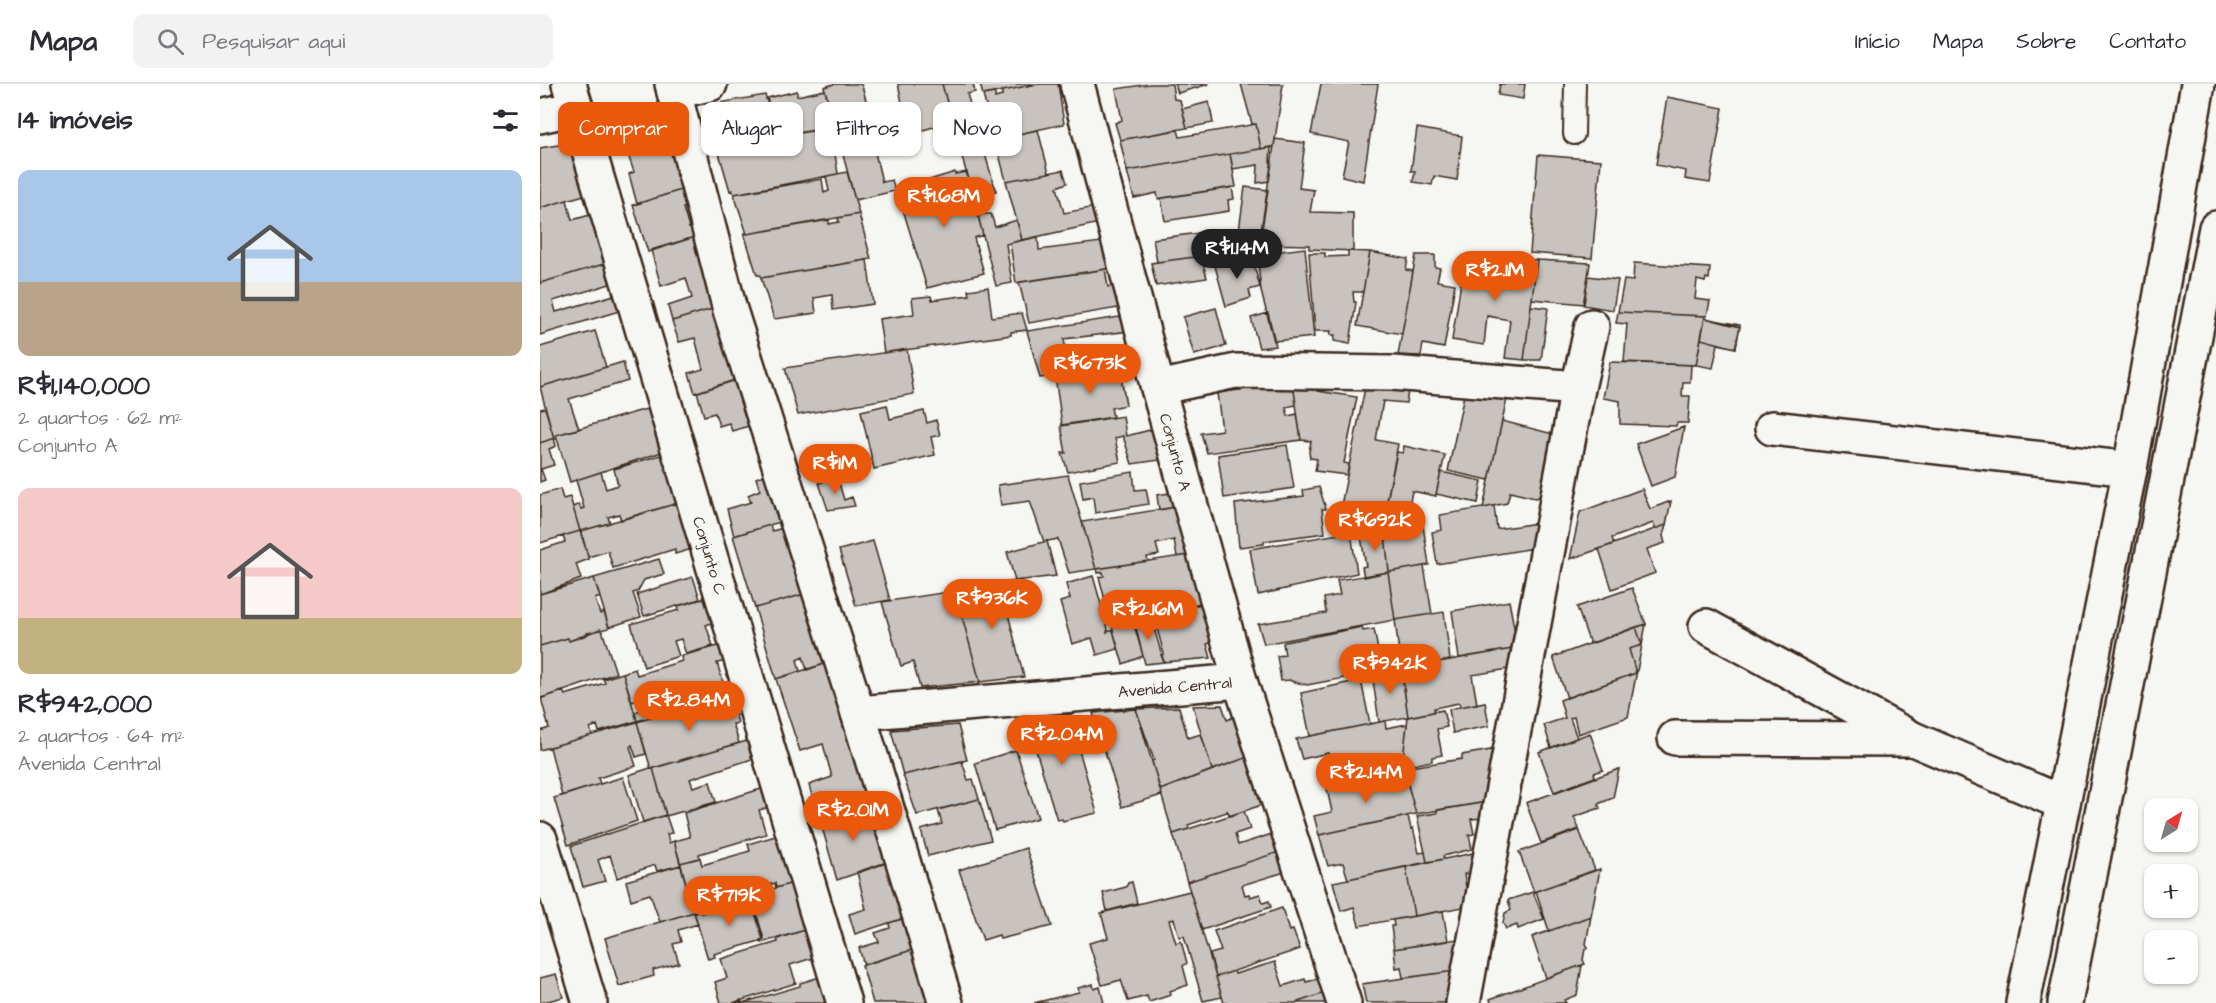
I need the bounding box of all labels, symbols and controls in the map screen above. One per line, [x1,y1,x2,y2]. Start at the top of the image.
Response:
search box [133,14,553,68]
text: Mapa [30,22,97,61]
icon: search [154,25,187,58]
text: Pesquisar aqui [202,26,345,57]
text: Início [1855,27,1900,56]
text: Mapa [1933,27,1983,56]
text: Sobre [2016,27,2076,56]
text: Contato [2109,27,2186,56]
text: 14 imóveis [18,102,133,138]
chip: Comprar [558,102,689,156]
chip: Alugar [701,102,803,156]
chip: Filtros [815,102,921,156]
chip: Novo [933,102,1022,156]
icon: filters [489,104,522,137]
pin: R$1.68M [889,177,999,228]
text: R$1.68M [908,182,980,210]
icon: home [216,209,324,317]
pin: R$1.14M [1182,229,1292,280]
text: R$1.14M [1205,234,1269,262]
pin: R$2.1M [1446,251,1544,302]
text: R$2.1M [1466,256,1524,284]
pin: R$673K [1041,344,1139,395]
text: R$673K [1054,349,1126,377]
text: R$1,140,000 [18,368,150,404]
text: 2 quartos · 62 m² [18,404,182,432]
street label: Conjunto A [1154,411,1196,493]
text: Conjunto A [18,432,117,460]
pin: R$1M [799,444,871,495]
text: R$1M [813,449,857,477]
pin: R$692K [1326,501,1424,552]
text: R$692K [1339,506,1411,534]
street label: Conjunto C [687,514,731,597]
icon: home [216,527,324,635]
pin: R$936K [943,579,1041,630]
text: R$936K [956,584,1028,612]
pin: R$2.16M [1093,590,1203,641]
text: R$2.16M [1112,595,1184,623]
pin: R$942K [1341,644,1439,695]
text: R$942K [1353,649,1427,677]
street label: Avenida Central [1117,672,1233,703]
pin: R$2.84M [634,681,744,732]
text: R$942,000 [18,686,152,722]
text: R$2.84M [648,686,730,714]
pin: R$2.04M [1007,715,1117,766]
text: R$2.04M [1021,720,1103,748]
text: 2 quartos · 64 m² [18,722,185,750]
text: Avenida Central [18,750,161,778]
pin: R$2.14M [1311,753,1421,804]
text: R$2.14M [1330,758,1402,786]
pin: R$2.01M [798,791,908,842]
text: R$2.01M [817,796,889,824]
north arrow [2144,798,2198,852]
map controls [2144,798,2198,984]
button: + [2144,864,2198,918]
pin: R$719K [680,876,778,927]
text: R$719K [697,881,761,909]
button: − [2144,930,2198,984]

